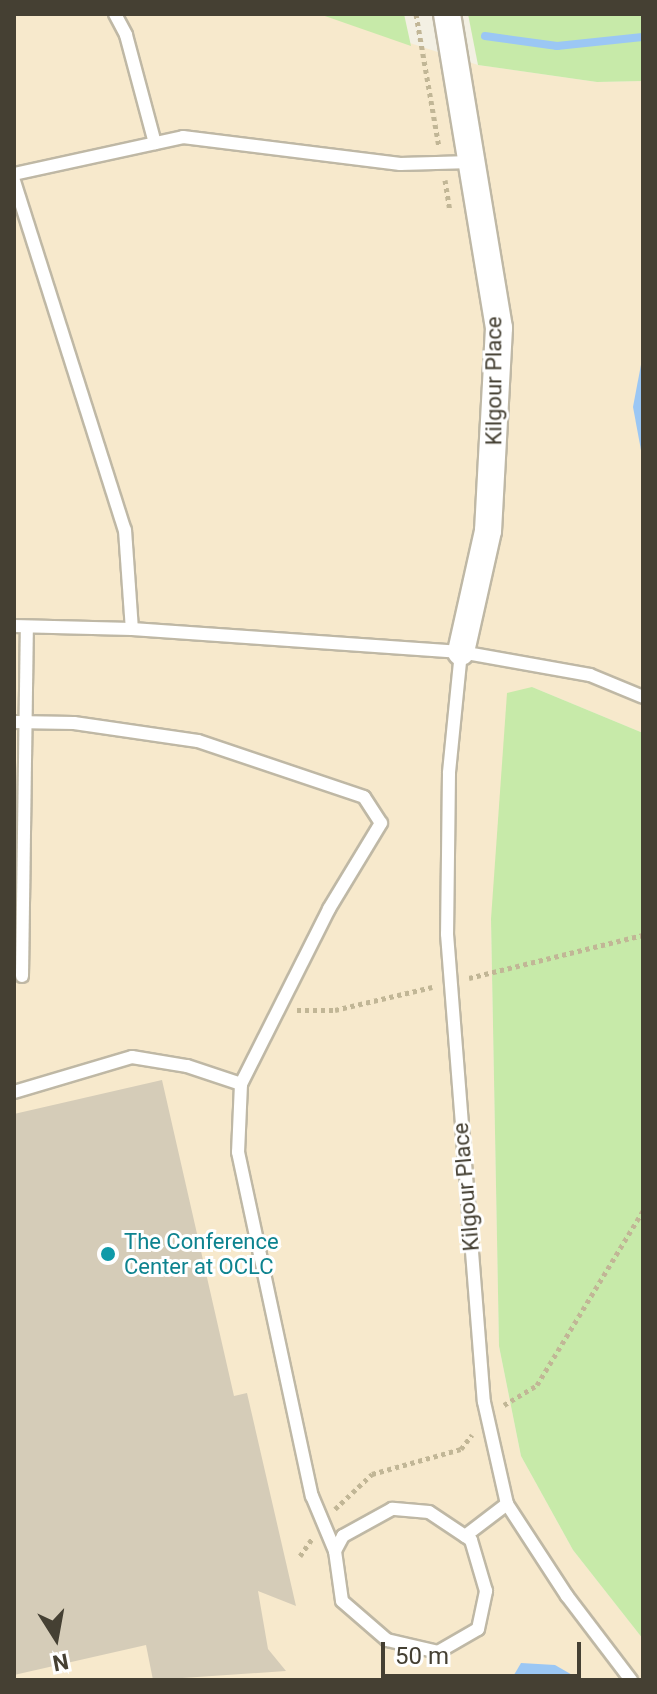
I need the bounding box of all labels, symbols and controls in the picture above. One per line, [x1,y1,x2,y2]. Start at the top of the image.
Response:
street label: Kilgour Place [481,317,507,445]
street label: Kilgour Place [447,1122,485,1252]
place label: The Conference Center at OCLC [124,1228,279,1280]
marker: The Conference Center at OCLC [99,1245,117,1263]
north arrow [16,1598,96,1678]
scale bar [385,1626,585,1676]
text: 50 m [395,1642,449,1670]
text: N [51,1648,71,1676]

